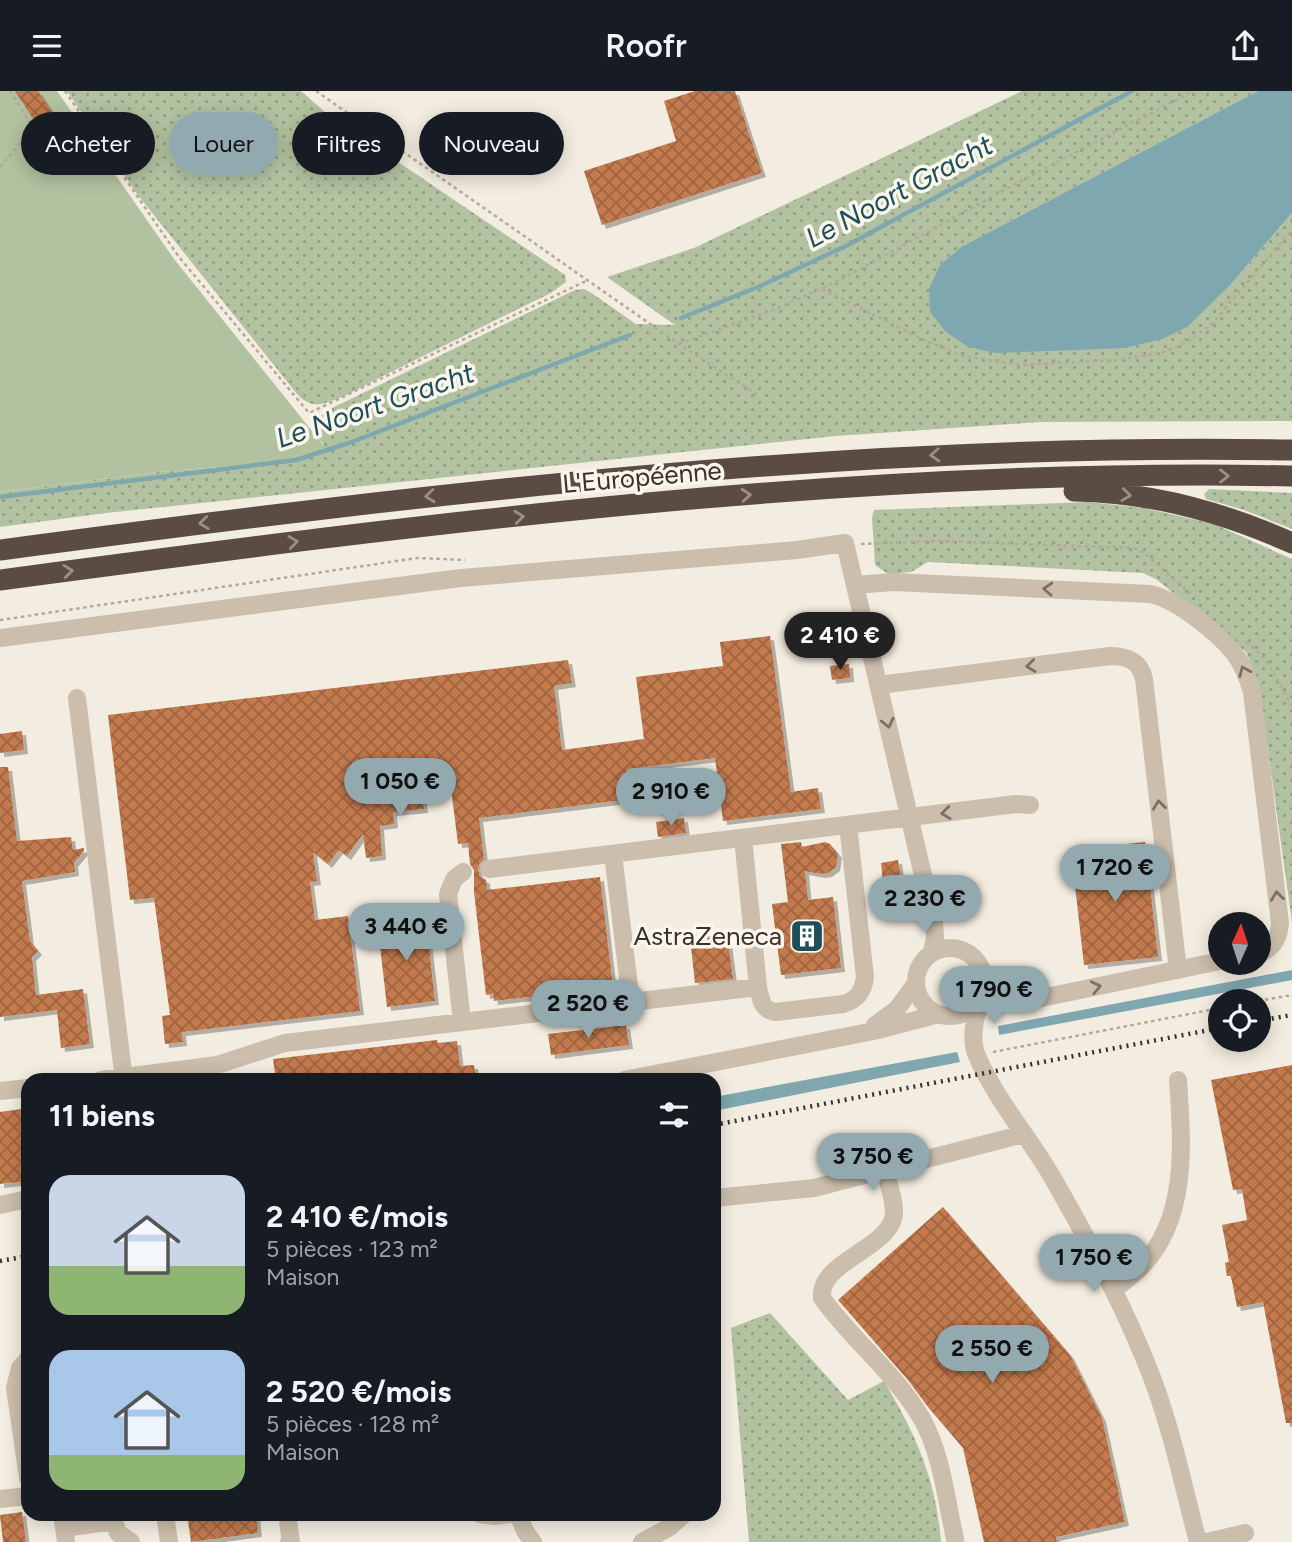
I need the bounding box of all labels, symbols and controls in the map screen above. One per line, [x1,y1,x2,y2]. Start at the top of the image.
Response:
icon: menu [28,27,66,65]
text: Roofr [605,27,687,65]
icon: share [1226,27,1264,65]
chip: Acheter [21,112,155,175]
chip: Louer [169,112,278,175]
chip: Filtres [292,112,405,175]
chip: Nouveau [419,112,564,175]
water label: Le Noort Gracht [800,127,999,255]
water label: Le Noort Gracht [272,355,479,455]
one-way arrow [930,447,941,462]
street label: L'Européenne [561,454,723,500]
one-way arrow [1219,468,1230,484]
one-way arrow [1120,487,1132,502]
one-way arrow [424,488,435,503]
one-way arrow [741,488,752,503]
one-way arrow [514,510,525,525]
one-way arrow [198,516,210,531]
one-way arrow [288,535,299,550]
one-way arrow [62,563,74,578]
one-way arrow [1043,582,1054,597]
pin: 2 410 € [775,613,905,672]
text: 2 410 € [800,621,880,649]
one-way arrow [1026,659,1037,674]
one-way arrow [1238,666,1252,679]
one-way arrow [879,717,894,729]
pin: 1 050 € [335,759,465,818]
text: 1 050 € [360,767,440,795]
pin: 2 910 € [606,769,736,828]
text: 2 910 € [632,777,710,805]
one-way arrow [1151,799,1166,810]
one-way arrow [940,805,952,820]
pin: 1 720 € [1050,845,1180,904]
text: 1 720 € [1076,853,1154,881]
pin: 2 230 € [860,875,990,935]
text: 2 230 € [884,884,966,912]
one-way arrow [1269,890,1284,902]
pin: 3 440 € [341,903,471,963]
text: 3 440 € [364,912,448,940]
north arrow [1208,912,1270,975]
map controls [1208,912,1271,1052]
building icon: AstraZeneca [788,917,826,955]
place label: AstraZeneca [634,920,782,952]
pin: 1 790 € [929,967,1059,1026]
text: 1 790 € [955,975,1033,1003]
one-way arrow [1090,980,1102,995]
pin: 2 520 € [523,981,653,1040]
text: 2 520 € [547,989,629,1017]
button: locate [1208,989,1271,1052]
icon: filters [655,1096,693,1134]
text: 11 biens [49,1097,155,1134]
pin: 3 750 € [808,1133,938,1193]
text: 3 750 € [833,1142,913,1170]
text: 2 410 €/mois [266,1198,448,1235]
icon: home [105,1203,189,1287]
text: 5 pièces · 123 m² [266,1235,438,1263]
pin: 1 750 € [1029,1235,1159,1294]
text: 1 750 € [1055,1243,1133,1271]
text: Maison [266,1263,339,1291]
pin: 2 550 € [927,1325,1057,1385]
text: 2 550 € [951,1334,1033,1362]
text: 2 520 €/mois [266,1373,451,1410]
icon: home [105,1378,189,1462]
text: 5 pièces · 128 m² [266,1410,439,1438]
text: Maison [266,1438,339,1466]

